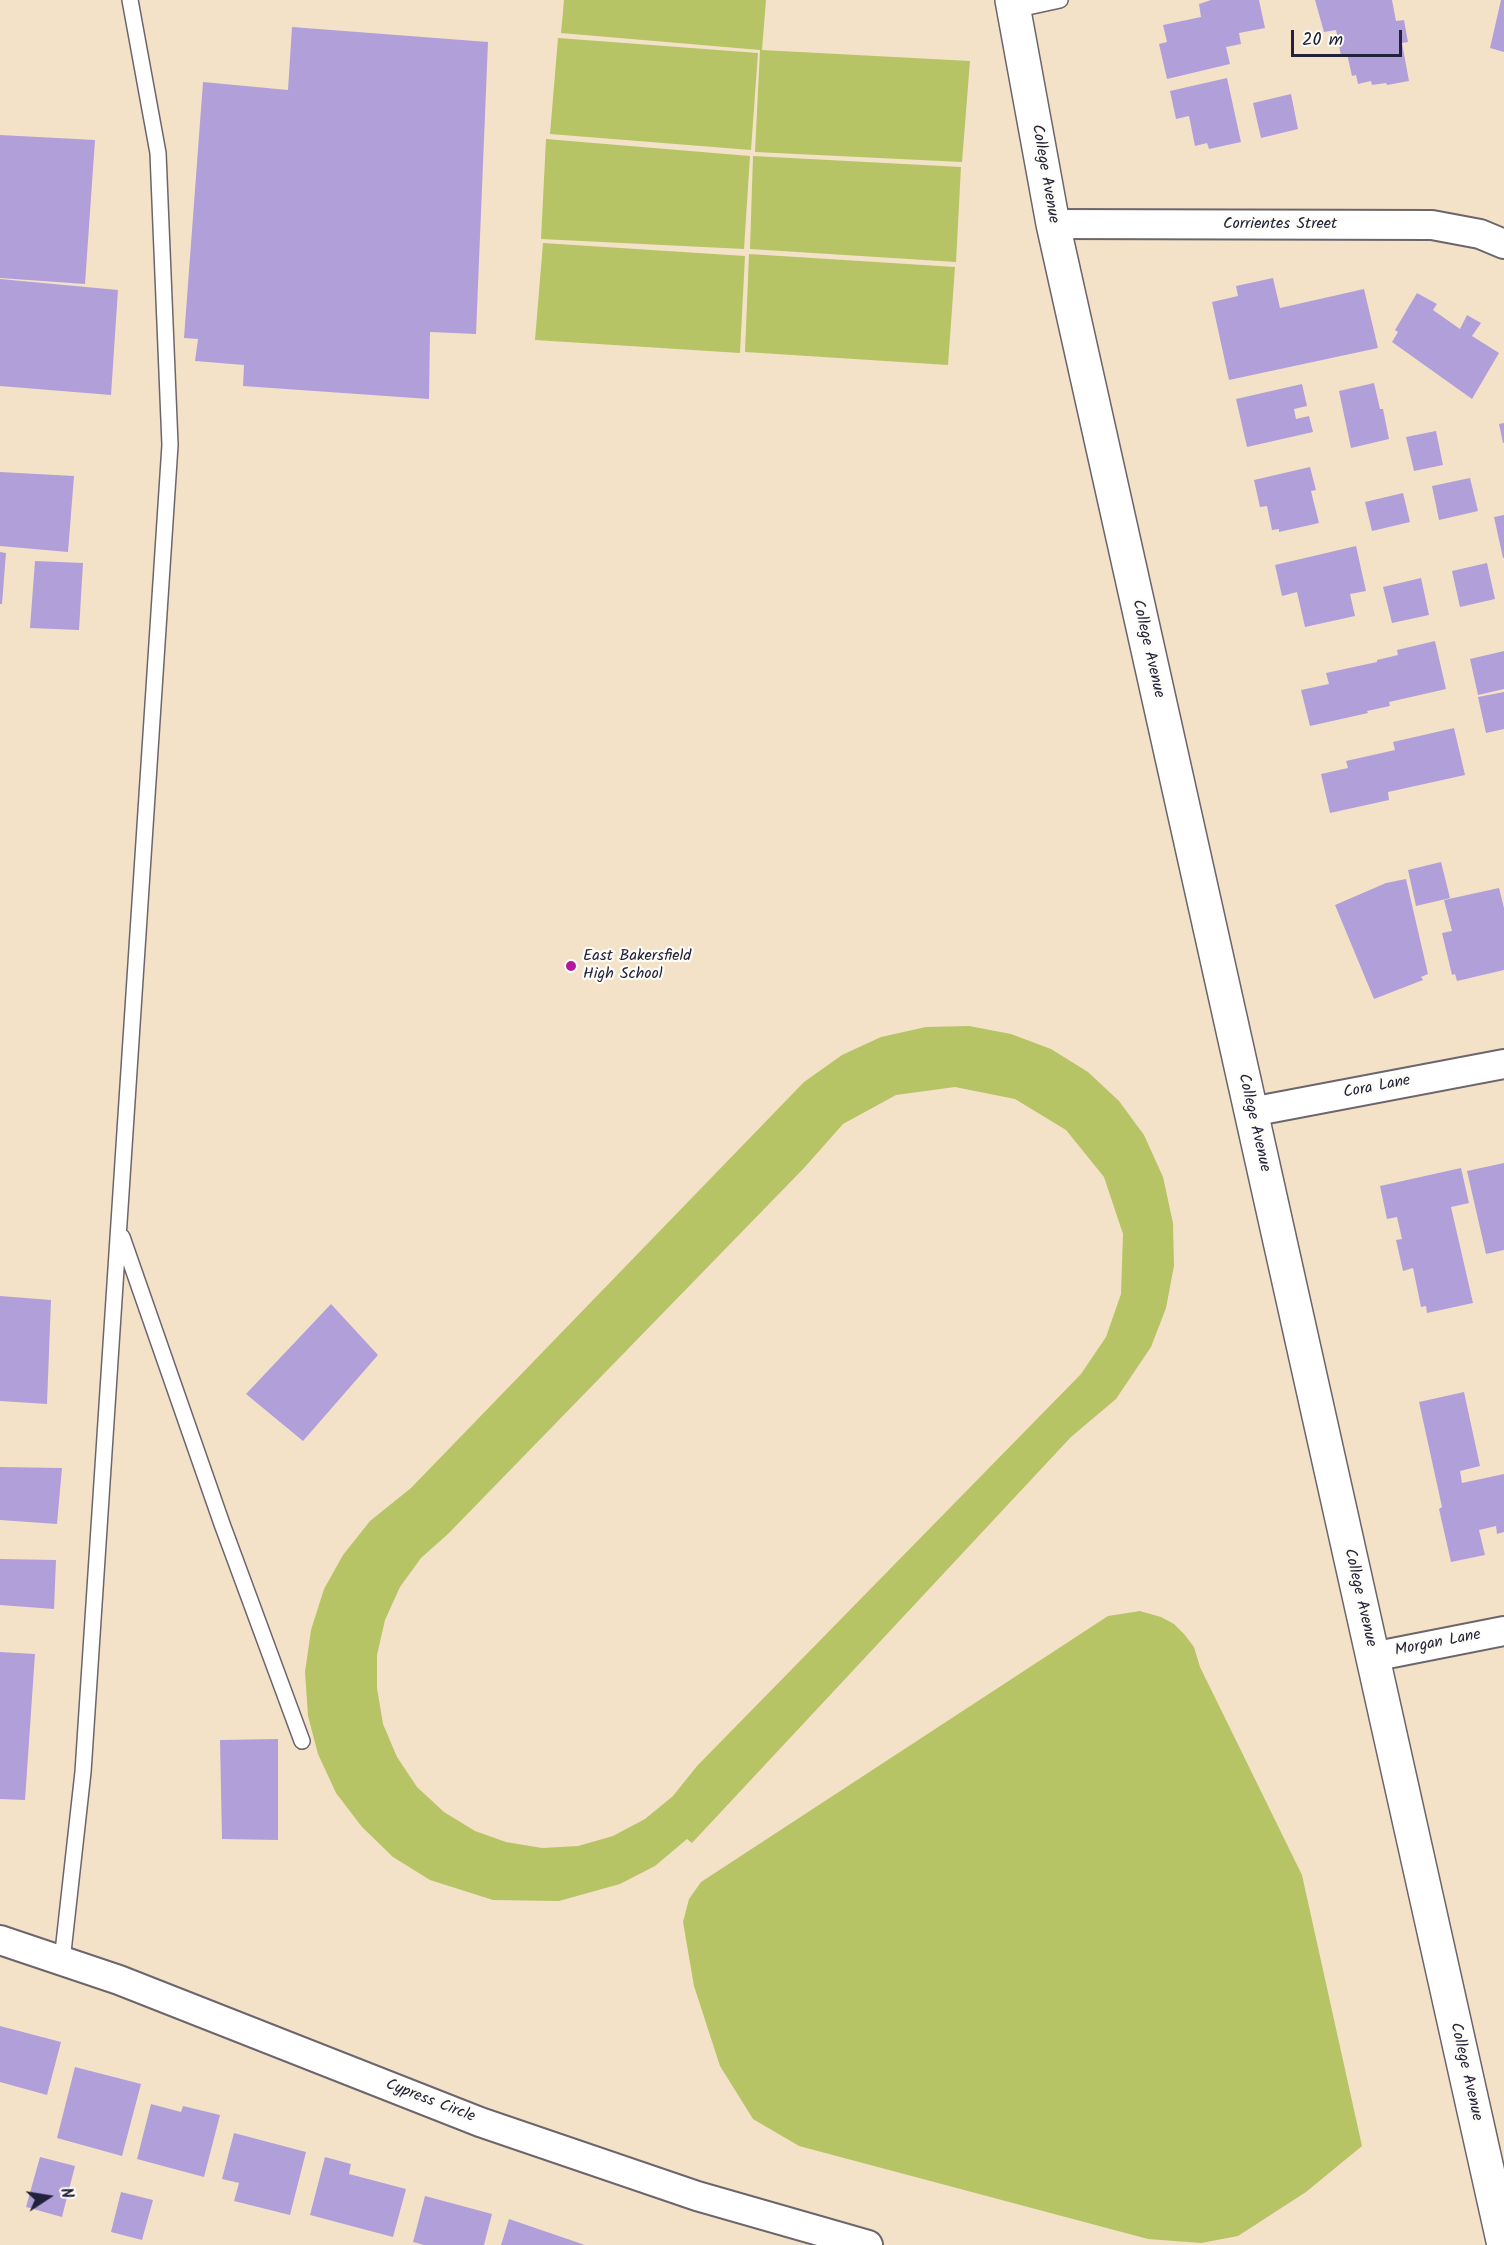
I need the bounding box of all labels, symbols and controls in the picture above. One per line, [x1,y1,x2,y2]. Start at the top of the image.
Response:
scale bar [1294,18,1405,56]
text: 20 m [1302,26,1343,55]
street label: College Avenue [1026,123,1062,225]
street label: Corrientes Street [1223,215,1337,235]
street label: College Avenue [1126,598,1168,700]
place label: East Bakersfield High School [583,947,691,985]
marker: East Bakersfield High School [564,959,578,973]
street label: College Avenue [1232,1072,1274,1174]
street label: Cora Lane [1342,1072,1412,1104]
street label: College Avenue [1338,1547,1380,1649]
street label: Morgan Lane [1393,1626,1483,1662]
street label: College Avenue [1444,2021,1486,2123]
street label: Cypress Circle [383,2076,477,2128]
north arrow [18,2167,78,2227]
text: N [53,2186,79,2201]

